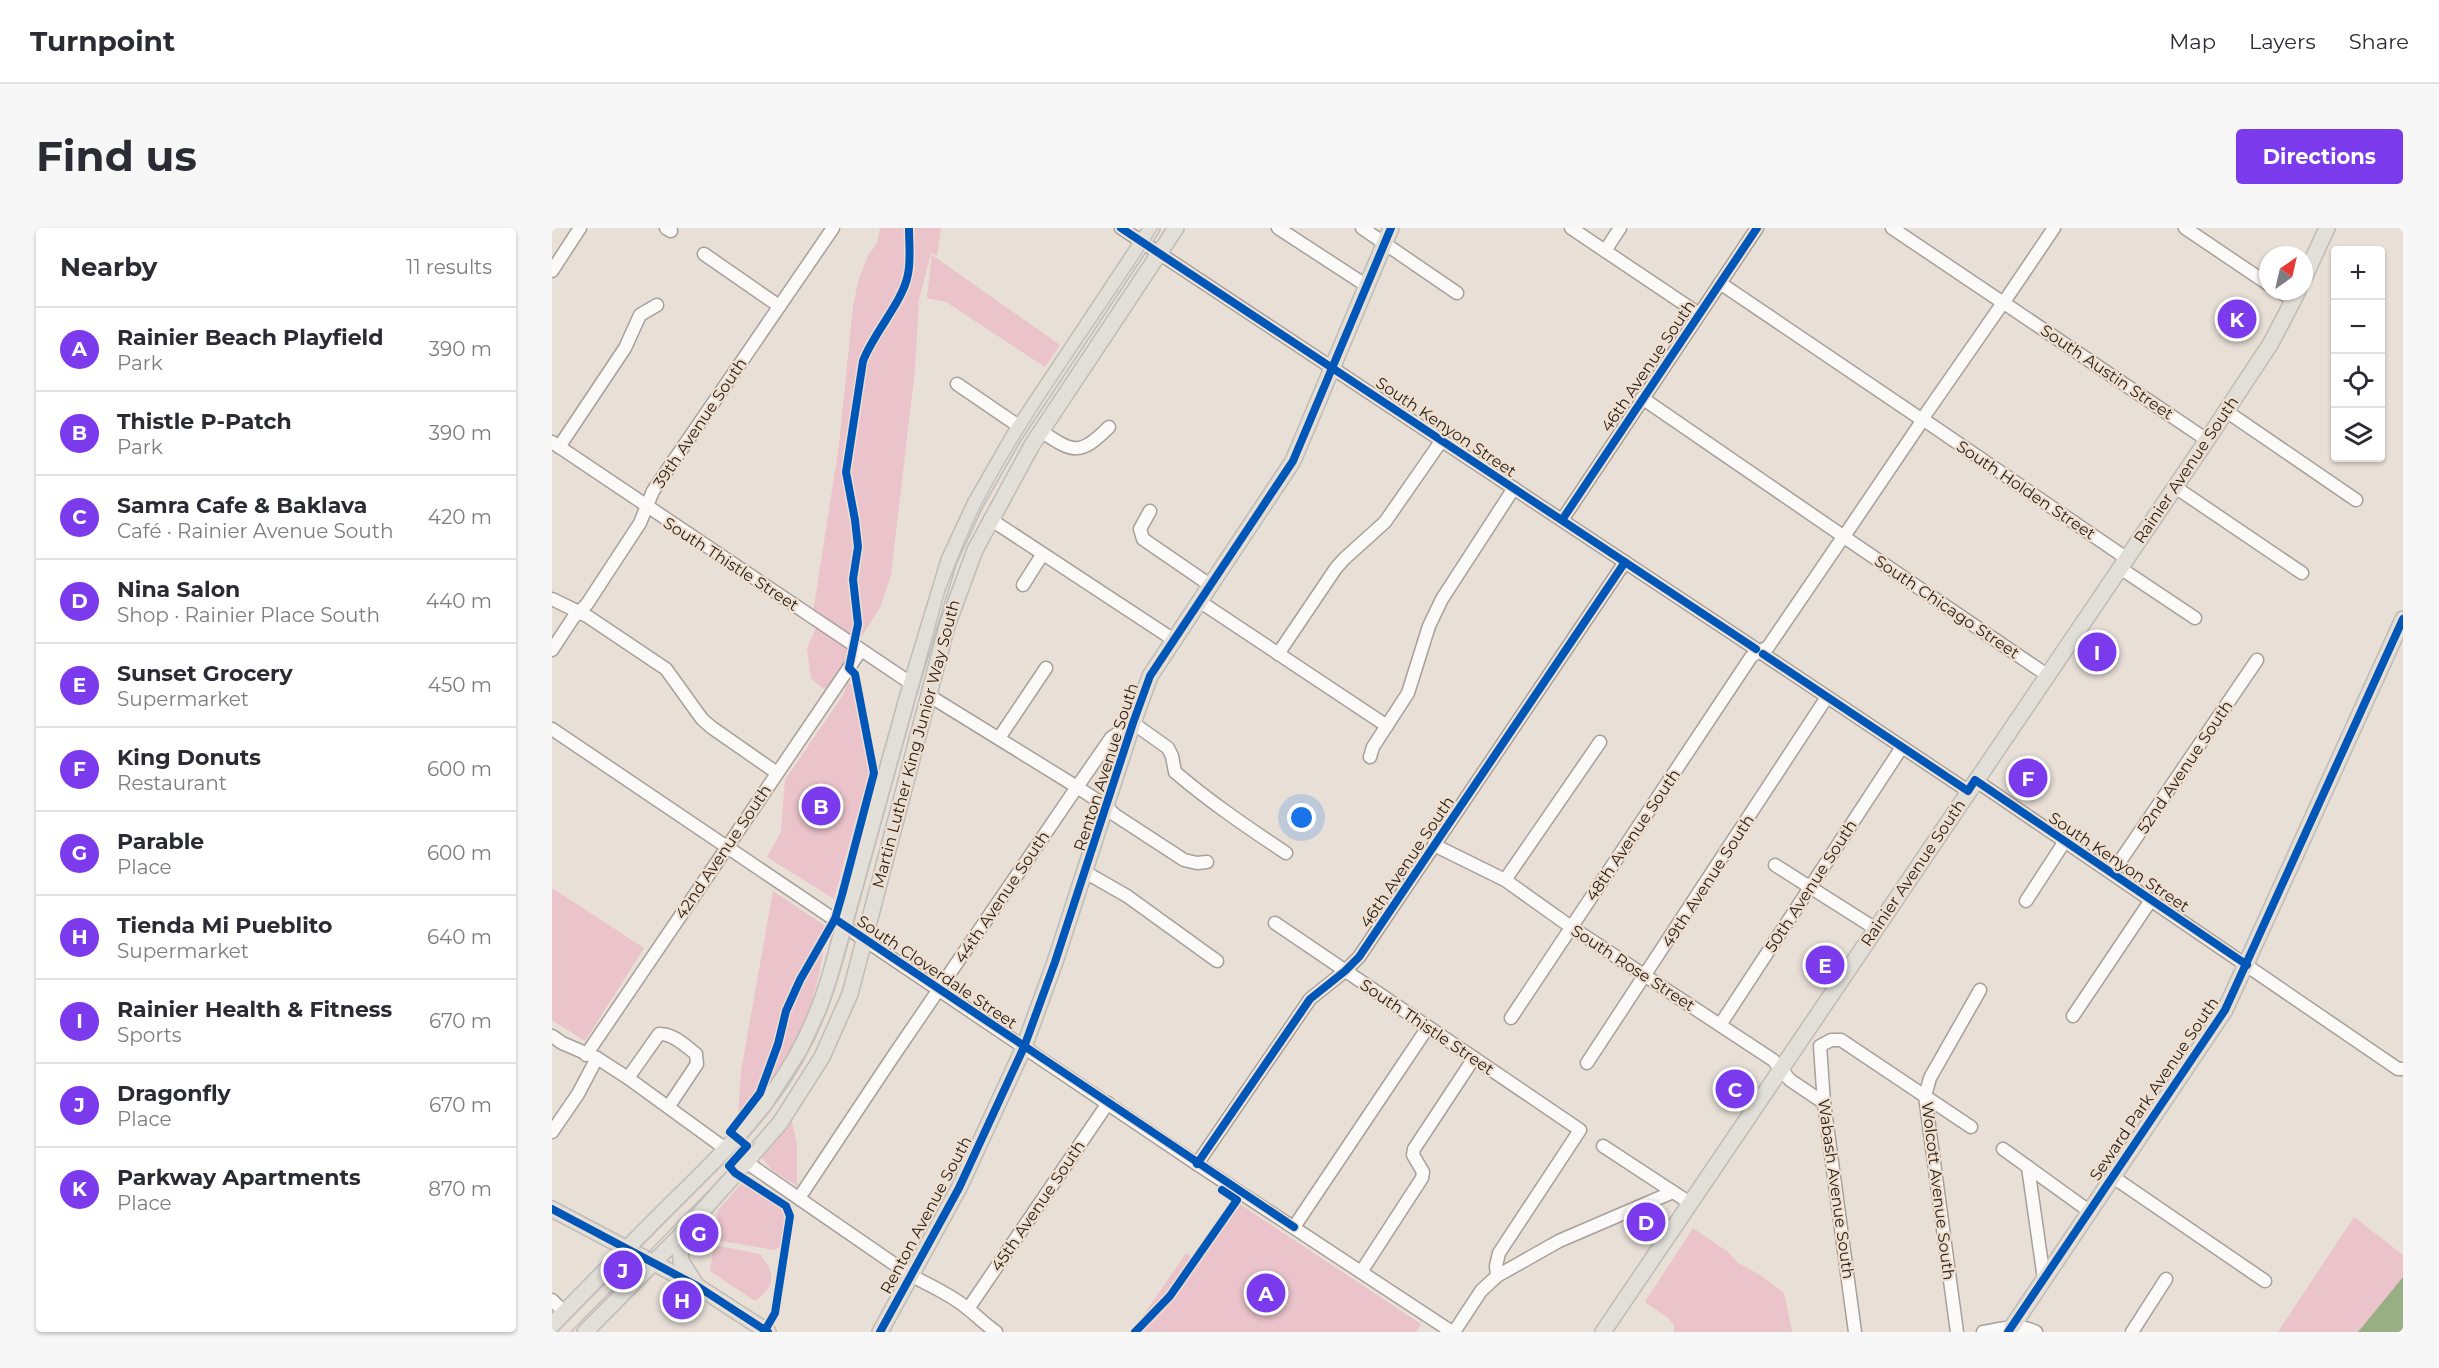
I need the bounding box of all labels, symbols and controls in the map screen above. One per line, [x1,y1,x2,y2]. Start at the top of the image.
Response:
text: Turnpoint [30,24,175,58]
text: Map [2169,29,2216,54]
text: Layers [2249,29,2316,54]
text: Share [2349,29,2409,54]
button: Directions [2236,129,2403,184]
text: Find us [36,130,197,182]
north arrow [2259,246,2313,300]
map controls [2331,246,2385,462]
button: + [2331,246,2385,300]
text: Nearby [60,251,157,283]
text: 11 results [406,255,492,279]
pin: K [2218,296,2256,341]
street label: 46th Avenue South [1597,297,1699,435]
button: − [2331,300,2385,354]
street label: South Austin Street [2037,320,2177,424]
text: Rainier Beach Playfield [117,324,383,351]
text: A [72,337,87,361]
text: 390 m [429,337,492,361]
text: Park [117,351,163,375]
street label: 39th Avenue South [649,354,751,492]
button: locate [2331,354,2385,408]
street label: South Kenyon Street [1372,373,1520,481]
street label: Rainier Avenue South [2130,393,2242,547]
text: Thistle P-Patch [117,408,292,435]
button: layers [2331,408,2385,462]
text: B [72,421,87,445]
text: 390 m [429,421,492,445]
text: Park [117,435,163,459]
street label: South Holden Street [1953,436,2099,544]
text: Samra Cafe & Baklava [117,492,367,519]
text: C [72,505,87,529]
text: 420 m [428,505,492,529]
street label: South Thistle Street [660,513,803,615]
text: Café · Rainier Avenue South [117,519,393,543]
street label: South Chicago Street [1871,551,2023,663]
text: Nina Salon [117,576,240,603]
text: D [71,589,88,613]
text: 440 m [426,589,492,613]
street label: Martin Luther King Junior Way South [868,598,964,890]
text: Shop · Rainier Place South [117,603,380,627]
pin: I [2078,630,2116,674]
text: Sunset Grocery [117,660,293,687]
text: E [73,673,86,697]
text: 450 m [428,673,492,697]
street label: Renton Avenue South [1070,680,1142,854]
text: Supermarket [117,687,249,711]
street label: 52nd Avenue South [2133,697,2237,837]
text: King Donuts [117,744,261,771]
pin: F [2008,756,2048,800]
text: F [73,757,86,781]
text: 600 m [427,757,492,781]
street label: 48th Avenue South [1582,765,1684,905]
text: Restaurant [117,771,227,795]
street label: 42nd Avenue South [671,781,775,923]
pin: B [802,784,840,828]
street label: 46th Avenue South [1356,793,1458,931]
street label: Rainier Avenue South [1857,796,1969,950]
your location [1287,803,1316,832]
street label: South Kenyon Street [2045,808,2193,916]
street label: 49th Avenue South [1658,811,1758,951]
street label: 50th Avenue South [1761,816,1861,956]
street label: 44th Avenue South [951,827,1053,967]
text: Parable [117,828,204,855]
text: G [72,841,87,865]
text: 600 m [427,841,492,865]
text: Place [117,855,172,879]
street label: South Cloverdale Street [853,911,1021,1033]
text: Tienda Mi Pueblito [117,912,332,939]
street label: South Rose Street [1568,921,1699,1015]
text: H [71,925,88,949]
text: 640 m [427,925,492,949]
text: Supermarket [117,939,249,963]
pin: E [1806,942,1844,988]
street label: South Thistle Street [1356,975,1498,1079]
street label: Seward Park Avenue South [2085,994,2223,1184]
text: Rainier Health & Fitness [117,996,392,1023]
text: I [76,1009,83,1033]
text: 670 m [429,1009,492,1033]
text: Sports [117,1023,182,1047]
pin: C [1716,1066,1754,1112]
text: Dragonfly [117,1080,231,1107]
text: J [74,1093,85,1117]
text: 670 m [429,1093,492,1117]
street label: Wabash Avenue South [1814,1098,1858,1280]
street label: Wolcott Avenue South [1918,1101,1958,1281]
text: Place [117,1107,172,1131]
street label: Renton Avenue South [876,1133,976,1297]
street label: 45th Avenue South [987,1137,1089,1275]
text: Parkway Apartments [117,1164,361,1191]
text: K [72,1177,87,1201]
text: 870 m [428,1177,492,1201]
text: Place [117,1191,172,1215]
pin: D [1626,1200,1666,1244]
pin: G [680,1210,718,1256]
pin: J [604,1248,642,1292]
pin: A [1246,1270,1286,1316]
pin: H [662,1278,702,1322]

